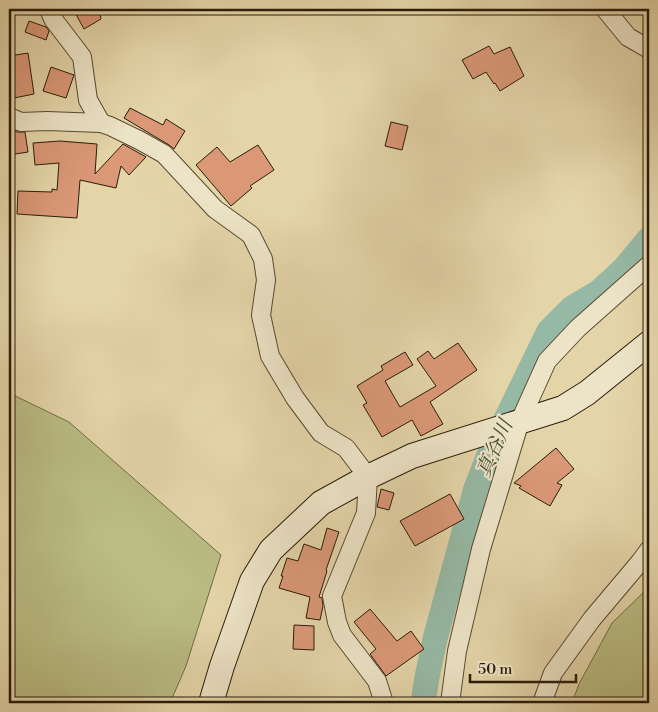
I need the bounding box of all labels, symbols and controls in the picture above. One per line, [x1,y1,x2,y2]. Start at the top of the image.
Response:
water label: 真谷川 [472,414,520,481]
scale bar [470,652,577,684]
text: 50 m [478,660,512,679]

